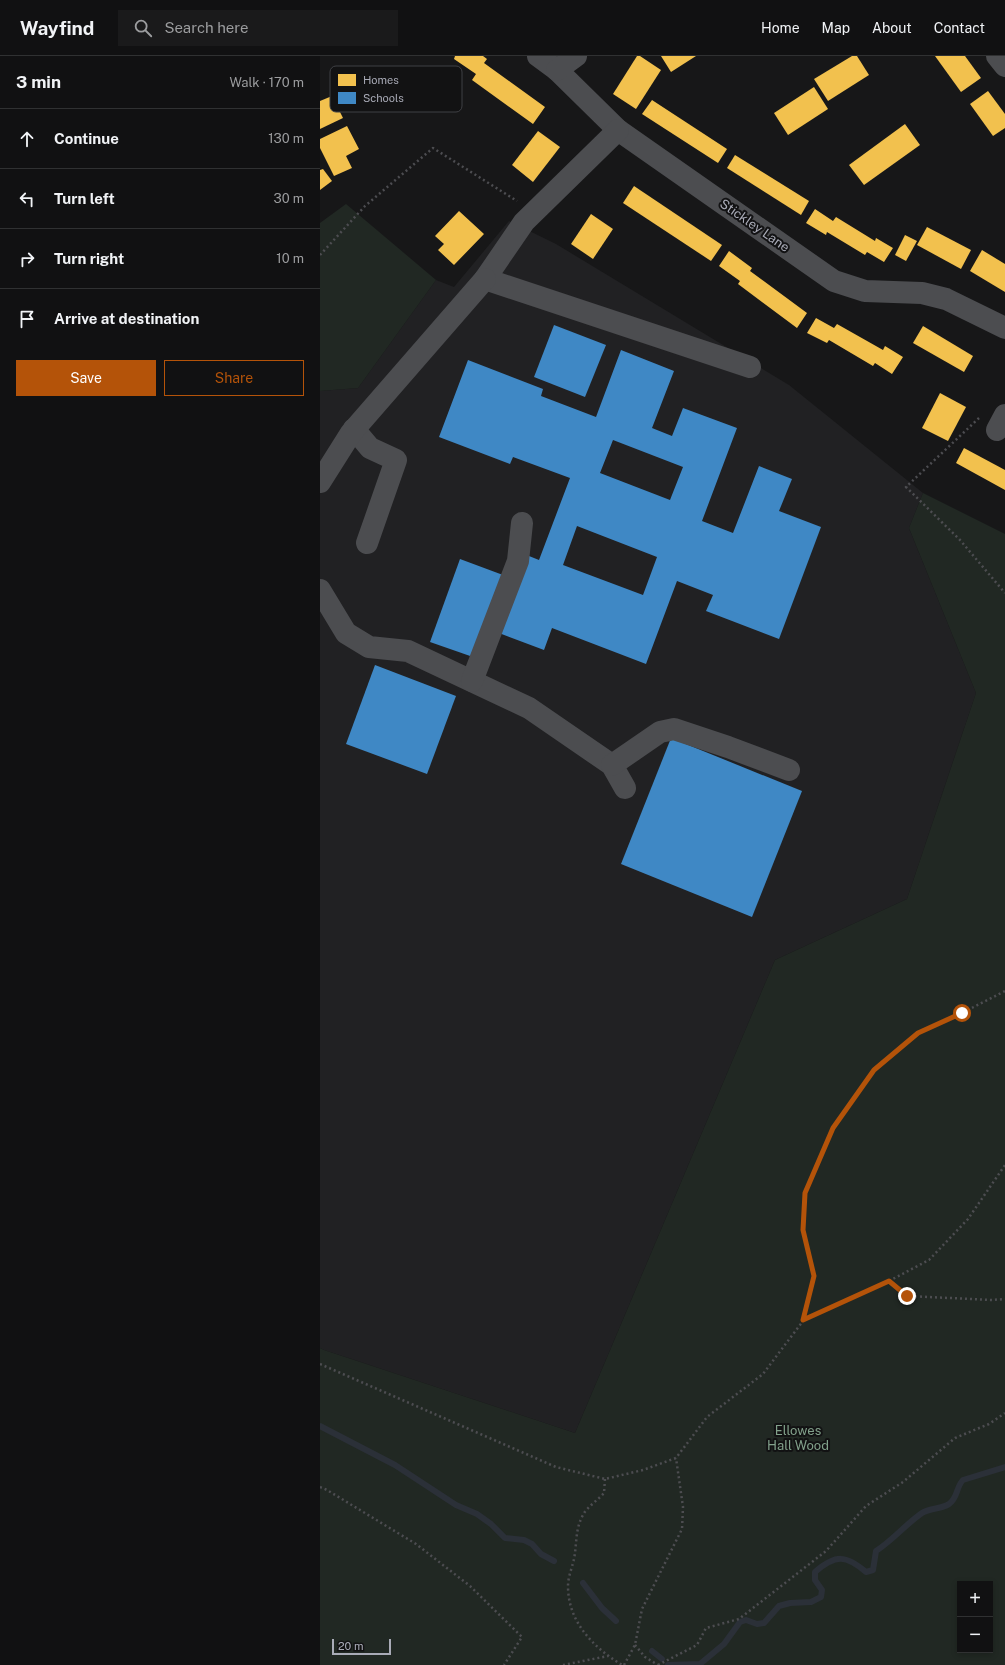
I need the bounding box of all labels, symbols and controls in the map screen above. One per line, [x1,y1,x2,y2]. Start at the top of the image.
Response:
search box [118,10,398,46]
text: Wayfind [20,17,94,39]
icon: search [132,17,154,39]
text: Search here [164,19,249,36]
text: Home [761,20,800,36]
text: Map [822,20,850,36]
text: About [872,20,912,36]
text: Contact [934,20,985,36]
legend [330,66,462,112]
text: 3 min [16,72,61,92]
text: Homes [363,74,399,86]
text: Walk · 170 m [229,75,304,90]
text: Schools [363,92,404,104]
icon: ahead [16,128,38,150]
text: Continue [54,130,119,147]
text: 130 m [268,131,304,146]
icon: left [16,188,38,210]
text: Turn left [54,190,115,207]
text: 30 m [274,191,304,206]
street label: Stickley Lane [717,196,792,255]
icon: right [16,248,38,270]
text: Turn right [54,250,124,267]
text: 10 m [276,251,304,266]
icon: arrive [16,308,38,330]
text: Arrive at destination [54,310,199,327]
button: Save [16,360,156,396]
button: Share [164,360,304,396]
route start [953,1004,971,1022]
route end [898,1287,916,1305]
park label: Ellowes Hall Wood [767,1423,829,1453]
map controls [957,1581,993,1653]
button: + [957,1581,993,1617]
button: − [957,1617,993,1653]
scale bar [332,1637,391,1656]
text: 20 m [338,1640,363,1652]

